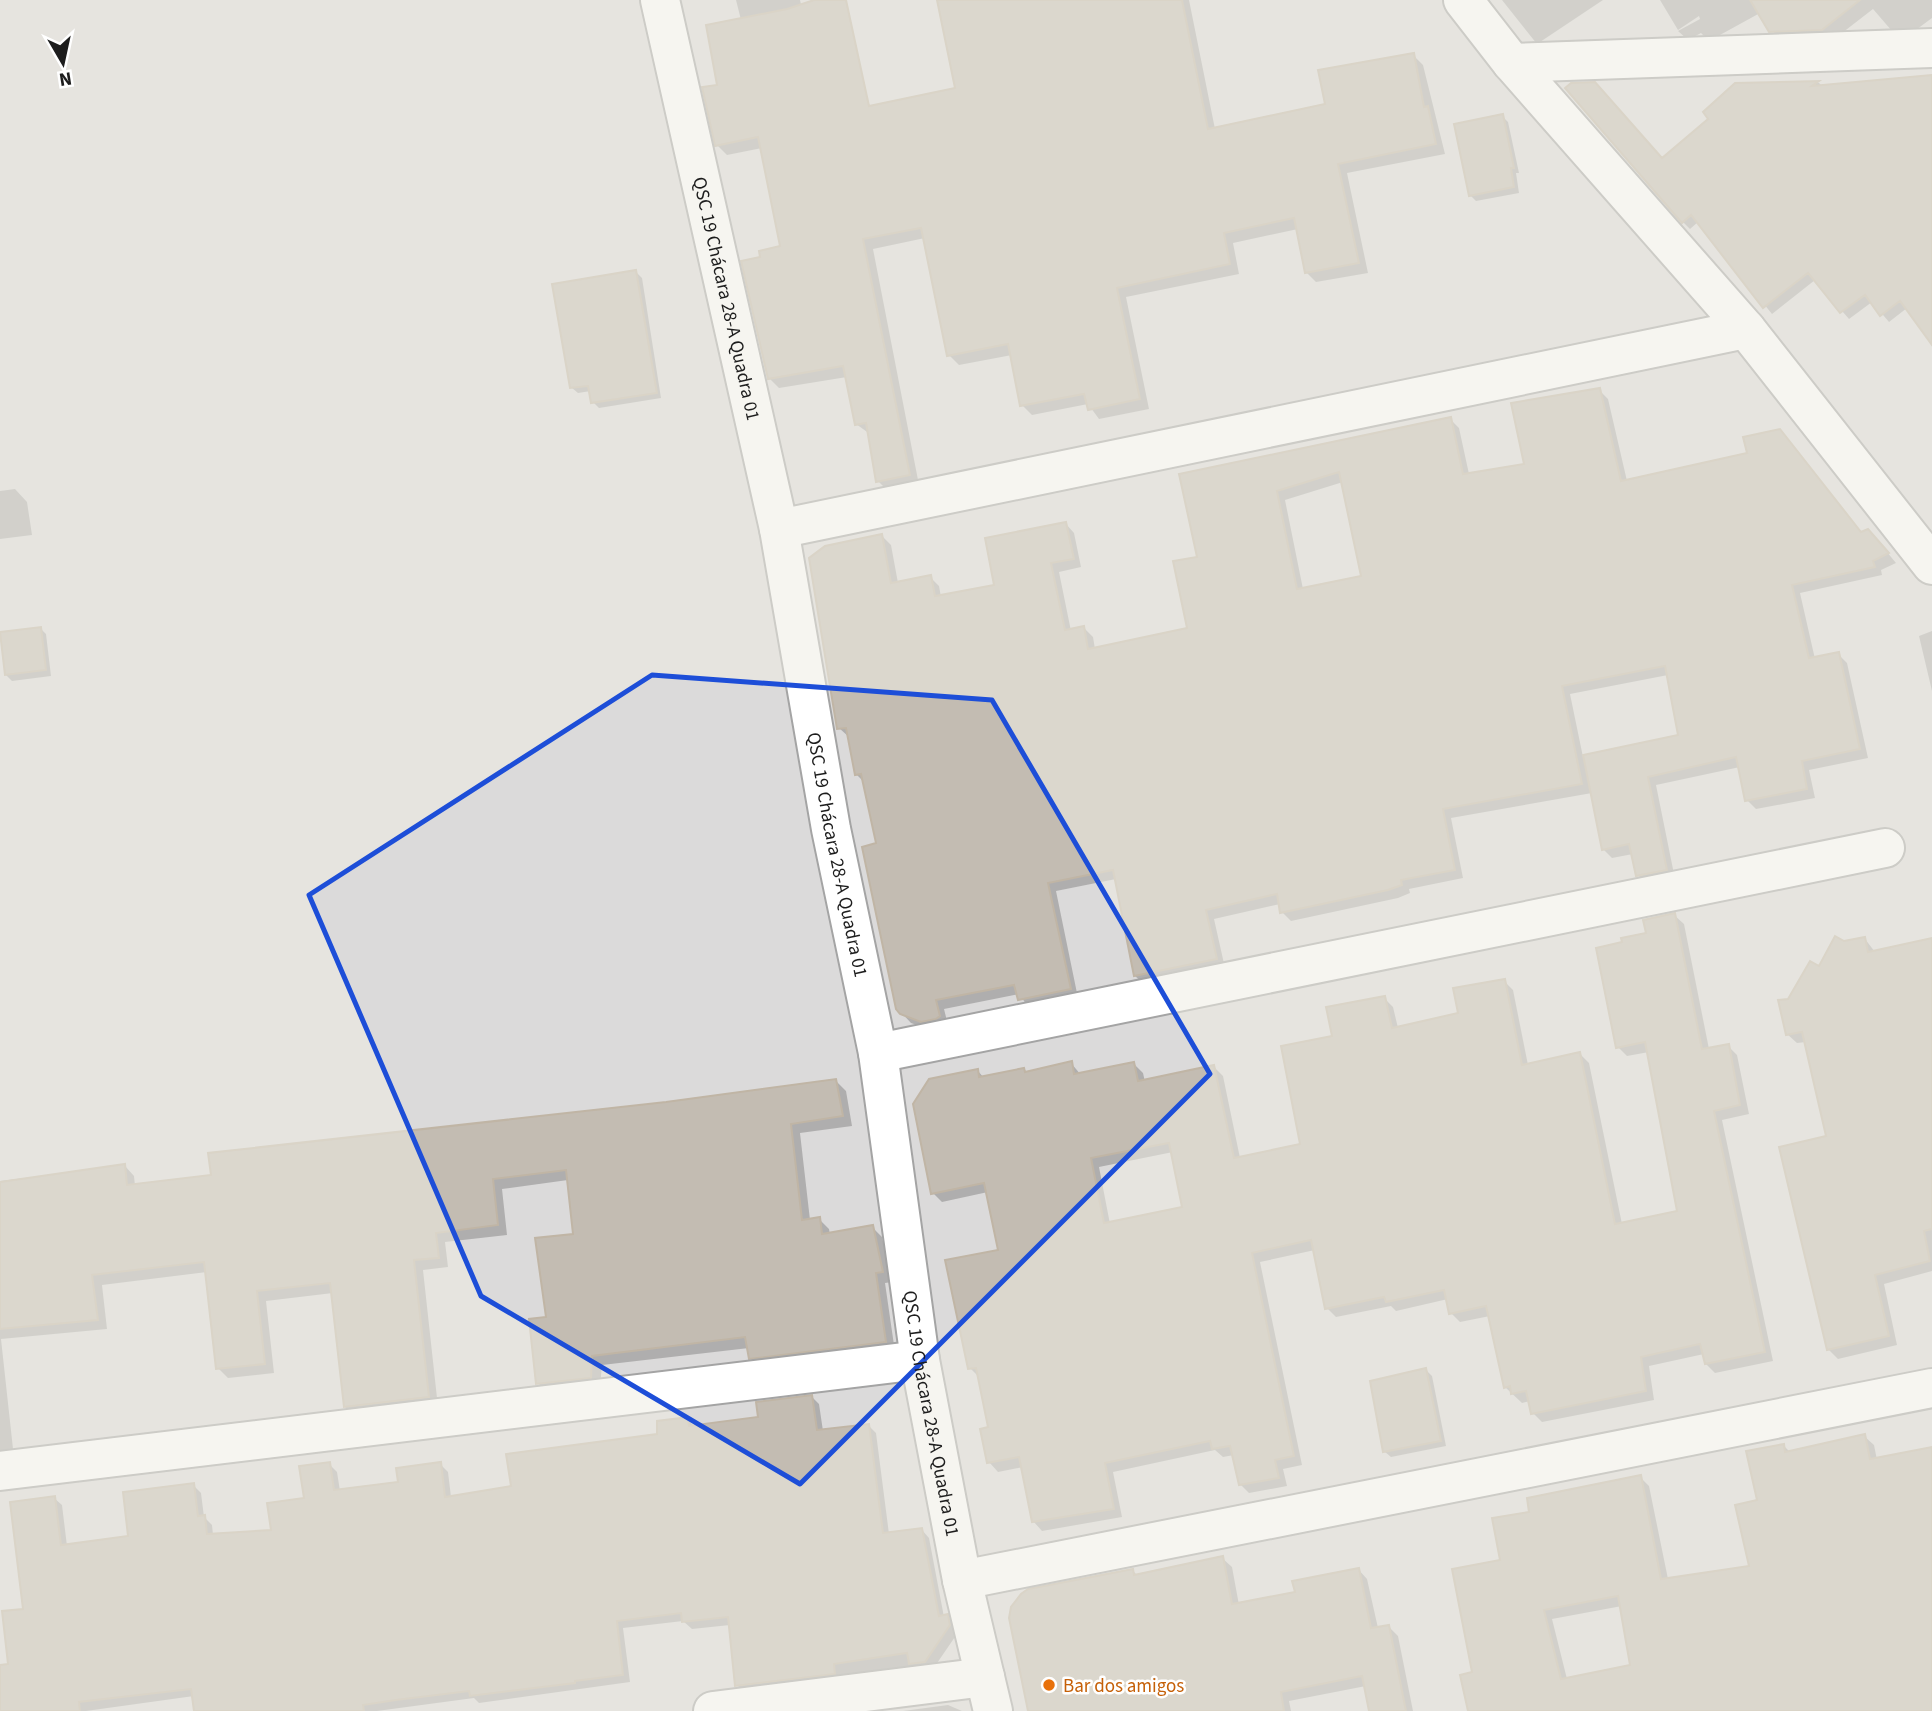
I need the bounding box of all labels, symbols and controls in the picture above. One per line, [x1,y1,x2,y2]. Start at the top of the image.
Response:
north arrow [28,28,98,98]
text: N [57,64,74,93]
street label: QSC 19 Chácara 28-A Quadra 01 [685,174,766,423]
street label: QSC 19 Chácara 28-A Quadra 01 [799,730,874,980]
street label: QSC 19 Chácara 28-A Quadra 01 [896,1289,965,1539]
place label: Bar dos amigos [1063,1673,1184,1700]
marker: Bar dos amigos [1041,1677,1057,1693]

